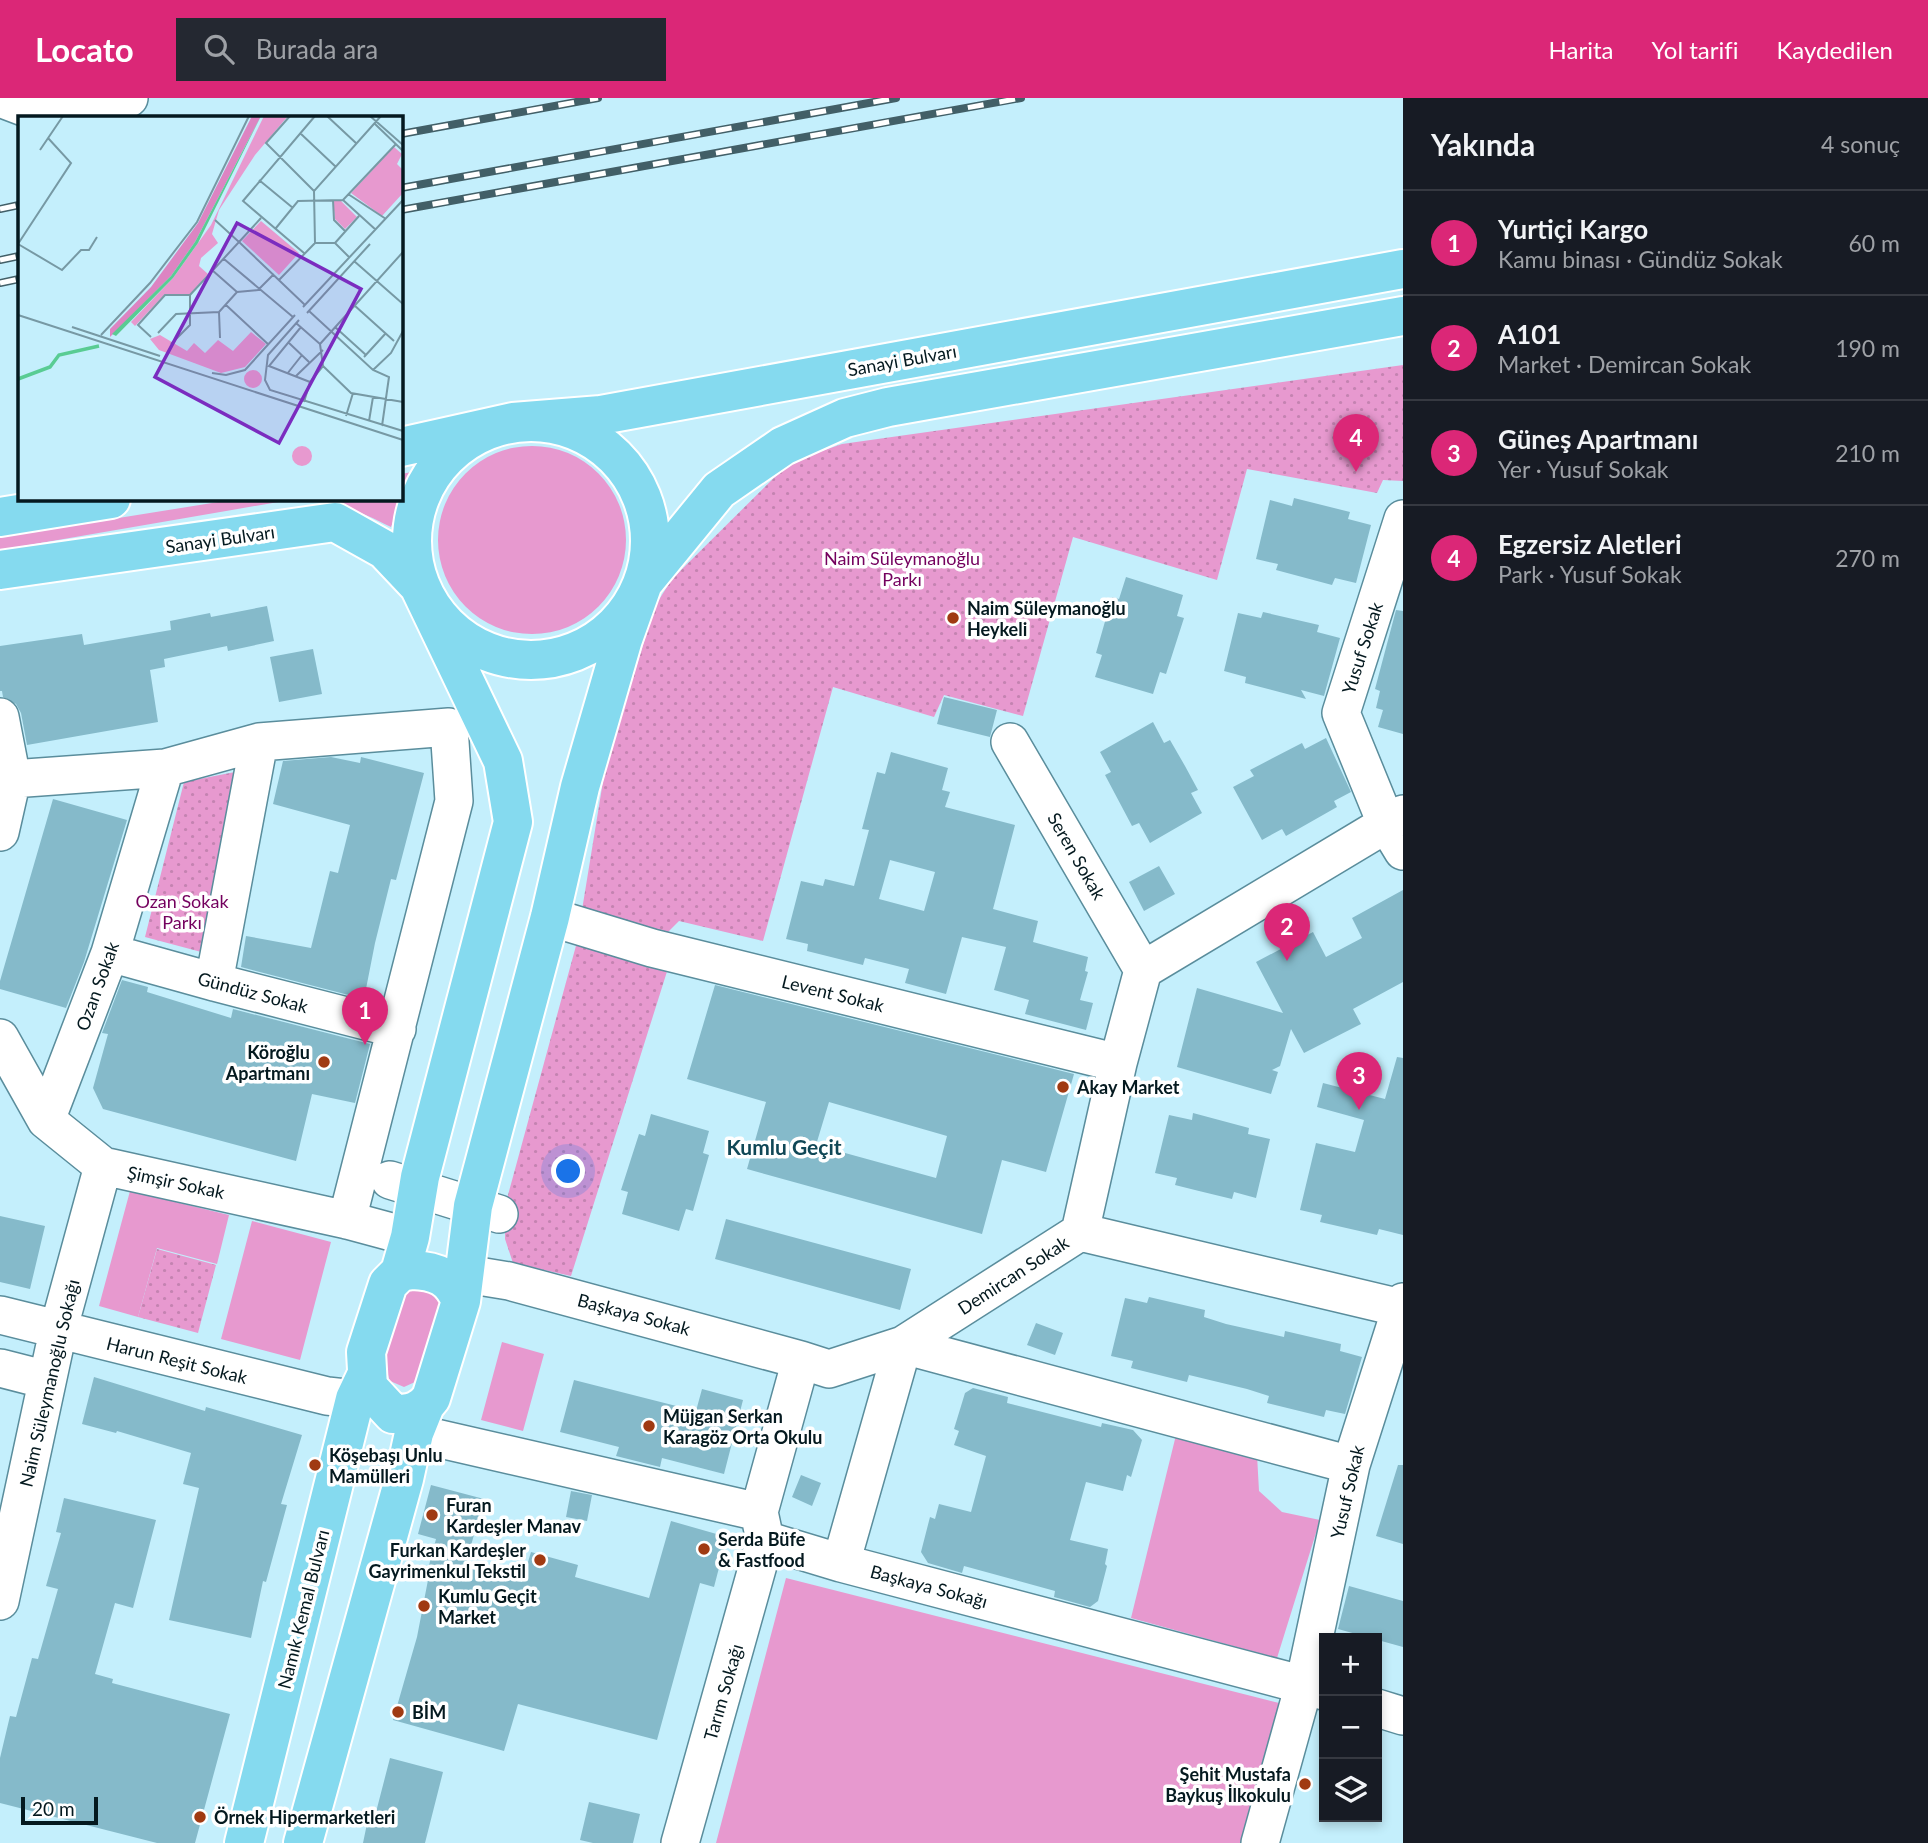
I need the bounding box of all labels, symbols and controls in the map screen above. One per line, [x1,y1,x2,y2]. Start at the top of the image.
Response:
search box [176,18,666,81]
text: Locato [35,29,134,69]
icon: search [200,30,238,68]
text: Burada ara [256,33,378,65]
text: Harita [1549,35,1613,64]
text: Yol tarifi [1651,35,1738,64]
text: Kaydedilen [1776,35,1893,64]
inset map [18,116,402,500]
text: Yakında [1431,126,1535,162]
text: 4 sonuç [1821,130,1900,158]
text: Yurtiçi Kargo [1498,213,1648,245]
text: 1 [1447,229,1461,257]
text: 60 m [1849,229,1900,257]
text: Kamu binası · Gündüz Sokak [1498,245,1783,273]
text: A101 [1498,318,1561,350]
text: 2 [1447,334,1461,362]
text: 190 m [1835,334,1900,362]
street label: Sanayi Bulvarı [846,340,958,380]
text: Market · Demircan Sokak [1498,350,1751,378]
pin: 4 [1333,414,1379,472]
text: Güneş Apartmanı [1498,423,1698,455]
text: 3 [1447,439,1461,467]
text: 210 m [1835,439,1900,467]
text: Yer · Yusuf Sokak [1498,455,1669,483]
street label: Sanayi Bulvarı [164,520,276,558]
text: Egzersiz Aletleri [1498,528,1682,560]
text: 4 [1447,544,1461,572]
text: 270 m [1835,544,1900,572]
park label: Naim Süleymanoğlu Parkı [824,547,980,590]
text: Park · Yusuf Sokak [1498,560,1682,588]
place label: Naim Süleymanoğlu Heykeli [967,597,1126,640]
street label: Yusuf Sokak [1337,598,1387,697]
marker: Naim Süleymanoğlu Heykeli [945,610,961,626]
street label: Seren Sokak [1043,809,1111,904]
park label: Ozan Sokak Parkı [135,890,229,933]
pin: 2 [1264,903,1310,961]
street label: Ozan Sokak [71,938,124,1034]
street label: Gündüz Sokak [196,967,311,1017]
street label: Levent Sokak [780,970,887,1017]
pin: 1 [342,987,388,1045]
place label: Köroğlu Apartmanı [225,1041,310,1084]
pin: 3 [1336,1052,1382,1110]
marker: Köroğlu Apartmanı [316,1054,332,1070]
place label: Akay Market [1076,1076,1180,1098]
marker: Akay Market [1055,1079,1071,1095]
district label: Kumlu Geçit [726,1134,842,1159]
your location [551,1154,585,1188]
street label: Şimşir Sokak [125,1161,227,1203]
street label: Demircan Sokak [953,1231,1073,1319]
street label: Naim Süleymanoğlu Sokağı [14,1277,84,1489]
street label: Başkaya Sokak [575,1288,694,1340]
street label: Harun Reşit Sokak [104,1332,250,1388]
place label: Müjgan Serkan Karagöz Orta Okulu [663,1405,822,1448]
marker: Müjgan Serkan Karagöz Orta Okulu [641,1418,657,1434]
street label: Yusuf Sokak [1326,1442,1369,1541]
place label: Köşebaşı Unlu Mamülleri [329,1444,443,1487]
marker: Köşebaşı Unlu Mamülleri [307,1457,323,1473]
place label: Furan Kardeşler Manav [446,1494,581,1537]
marker: Furan Kardeşler Manav [424,1507,440,1523]
street label: Namık Kemal Bulvarı [273,1527,333,1691]
place label: Serda Büfe & Fastfood [718,1528,806,1571]
place label: Furkan Kardeşler Gayrimenkul Tekstil [369,1539,526,1582]
marker: Serda Büfe & Fastfood [696,1541,712,1557]
marker: Furkan Kardeşler Gayrimenkul Tekstil [532,1552,548,1568]
street label: Başkaya Sokağı [868,1560,990,1612]
place label: Kumlu Geçit Market [438,1585,537,1628]
marker: Kumlu Geçit Market [416,1598,432,1614]
map controls [1319,1633,1382,1822]
button: + [1319,1633,1382,1696]
street label: Tarım Sokağı [699,1641,747,1743]
button: − [1319,1696,1382,1759]
place label: BİM [412,1701,446,1723]
marker: BİM [390,1704,406,1720]
button: layers [1319,1759,1382,1822]
place label: Şehit Mustafa Baykuş İlkokulu [1165,1763,1291,1806]
marker: Şehit Mustafa Baykuş İlkokulu [1297,1776,1313,1792]
scale bar [21,1794,98,1826]
text: 20 m [32,1797,75,1820]
place label: Örnek Hipermarketleri [214,1806,395,1828]
marker: Örnek Hipermarketleri [192,1809,208,1825]

